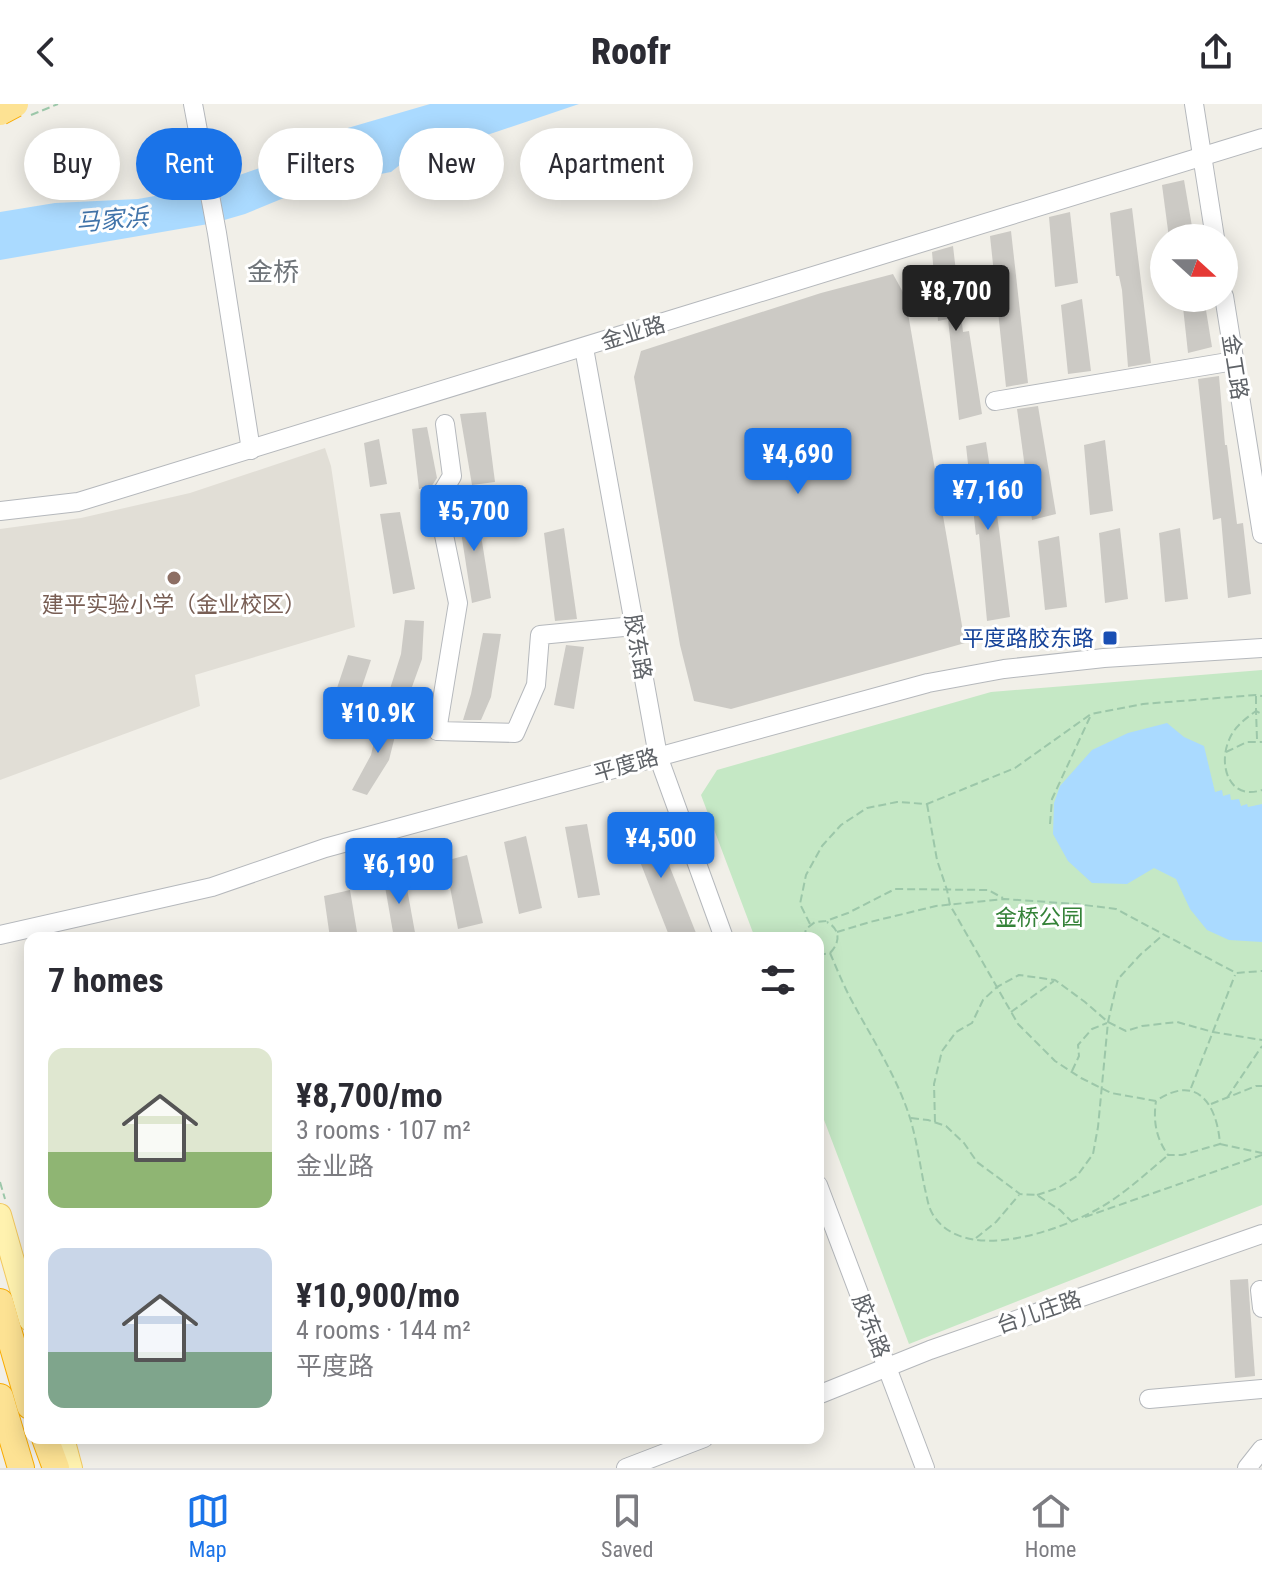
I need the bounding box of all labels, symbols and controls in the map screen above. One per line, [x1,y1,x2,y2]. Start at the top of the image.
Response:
icon: back [24,30,68,74]
icon: share [1194,30,1238,74]
text: Roofr [591,31,671,73]
chip: Buy [24,128,120,200]
chip: Rent [136,128,242,200]
chip: Filters [258,128,383,200]
chip: New [399,128,504,200]
chip: Apartment [520,128,693,200]
water label: 马家浜 [75,203,151,237]
north arrow [1150,224,1238,312]
map controls [1150,224,1238,312]
district label: 金桥 [247,257,299,287]
pin: ¥8,700 [891,265,1021,333]
text: ¥8,700 [920,276,992,306]
street label: 金业路 [598,311,668,355]
street label: 金工路 [1217,332,1253,402]
pin: ¥4,690 [733,428,863,496]
text: ¥4,690 [762,439,834,469]
pin: ¥7,160 [923,464,1053,532]
text: ¥7,160 [952,475,1024,505]
pin: ¥5,700 [409,485,539,553]
text: ¥5,700 [438,496,510,526]
marker: 建平实验小学（金业校区） [165,569,183,587]
place label: 建平实验小学（金业校区） [42,592,306,617]
street label: 胶东路 [620,612,656,682]
place label: 平度路胶东路 [962,626,1094,651]
marker: 平度路胶东路 [1101,629,1119,647]
pin: ¥10.9K [313,687,443,755]
text: ¥10.9K [341,698,415,728]
street label: 平度路 [591,744,661,786]
pin: ¥4,500 [596,812,726,880]
text: ¥4,500 [625,823,697,853]
pin: ¥6,190 [334,838,464,906]
text: ¥6,190 [363,849,435,879]
park label: 金桥公园 [995,905,1083,930]
icon: filters [756,958,800,1002]
text: 7 homes [48,960,164,1000]
text: ¥8,700/mo [296,1075,443,1115]
icon: home [112,1080,208,1176]
text: 3 rooms · 107 m² [296,1115,471,1145]
text: 金业路 [296,1151,374,1181]
text: ¥10,900/mo [296,1275,460,1315]
icon: home [112,1280,208,1376]
street label: 台儿庄路 [993,1286,1085,1338]
street label: 胶东路 [848,1291,894,1361]
text: 4 rooms · 144 m² [296,1315,471,1345]
text: 平度路 [296,1351,374,1381]
tab: Map [186,1489,230,1562]
tab: Saved [601,1489,653,1562]
tab: Home [1025,1489,1076,1562]

